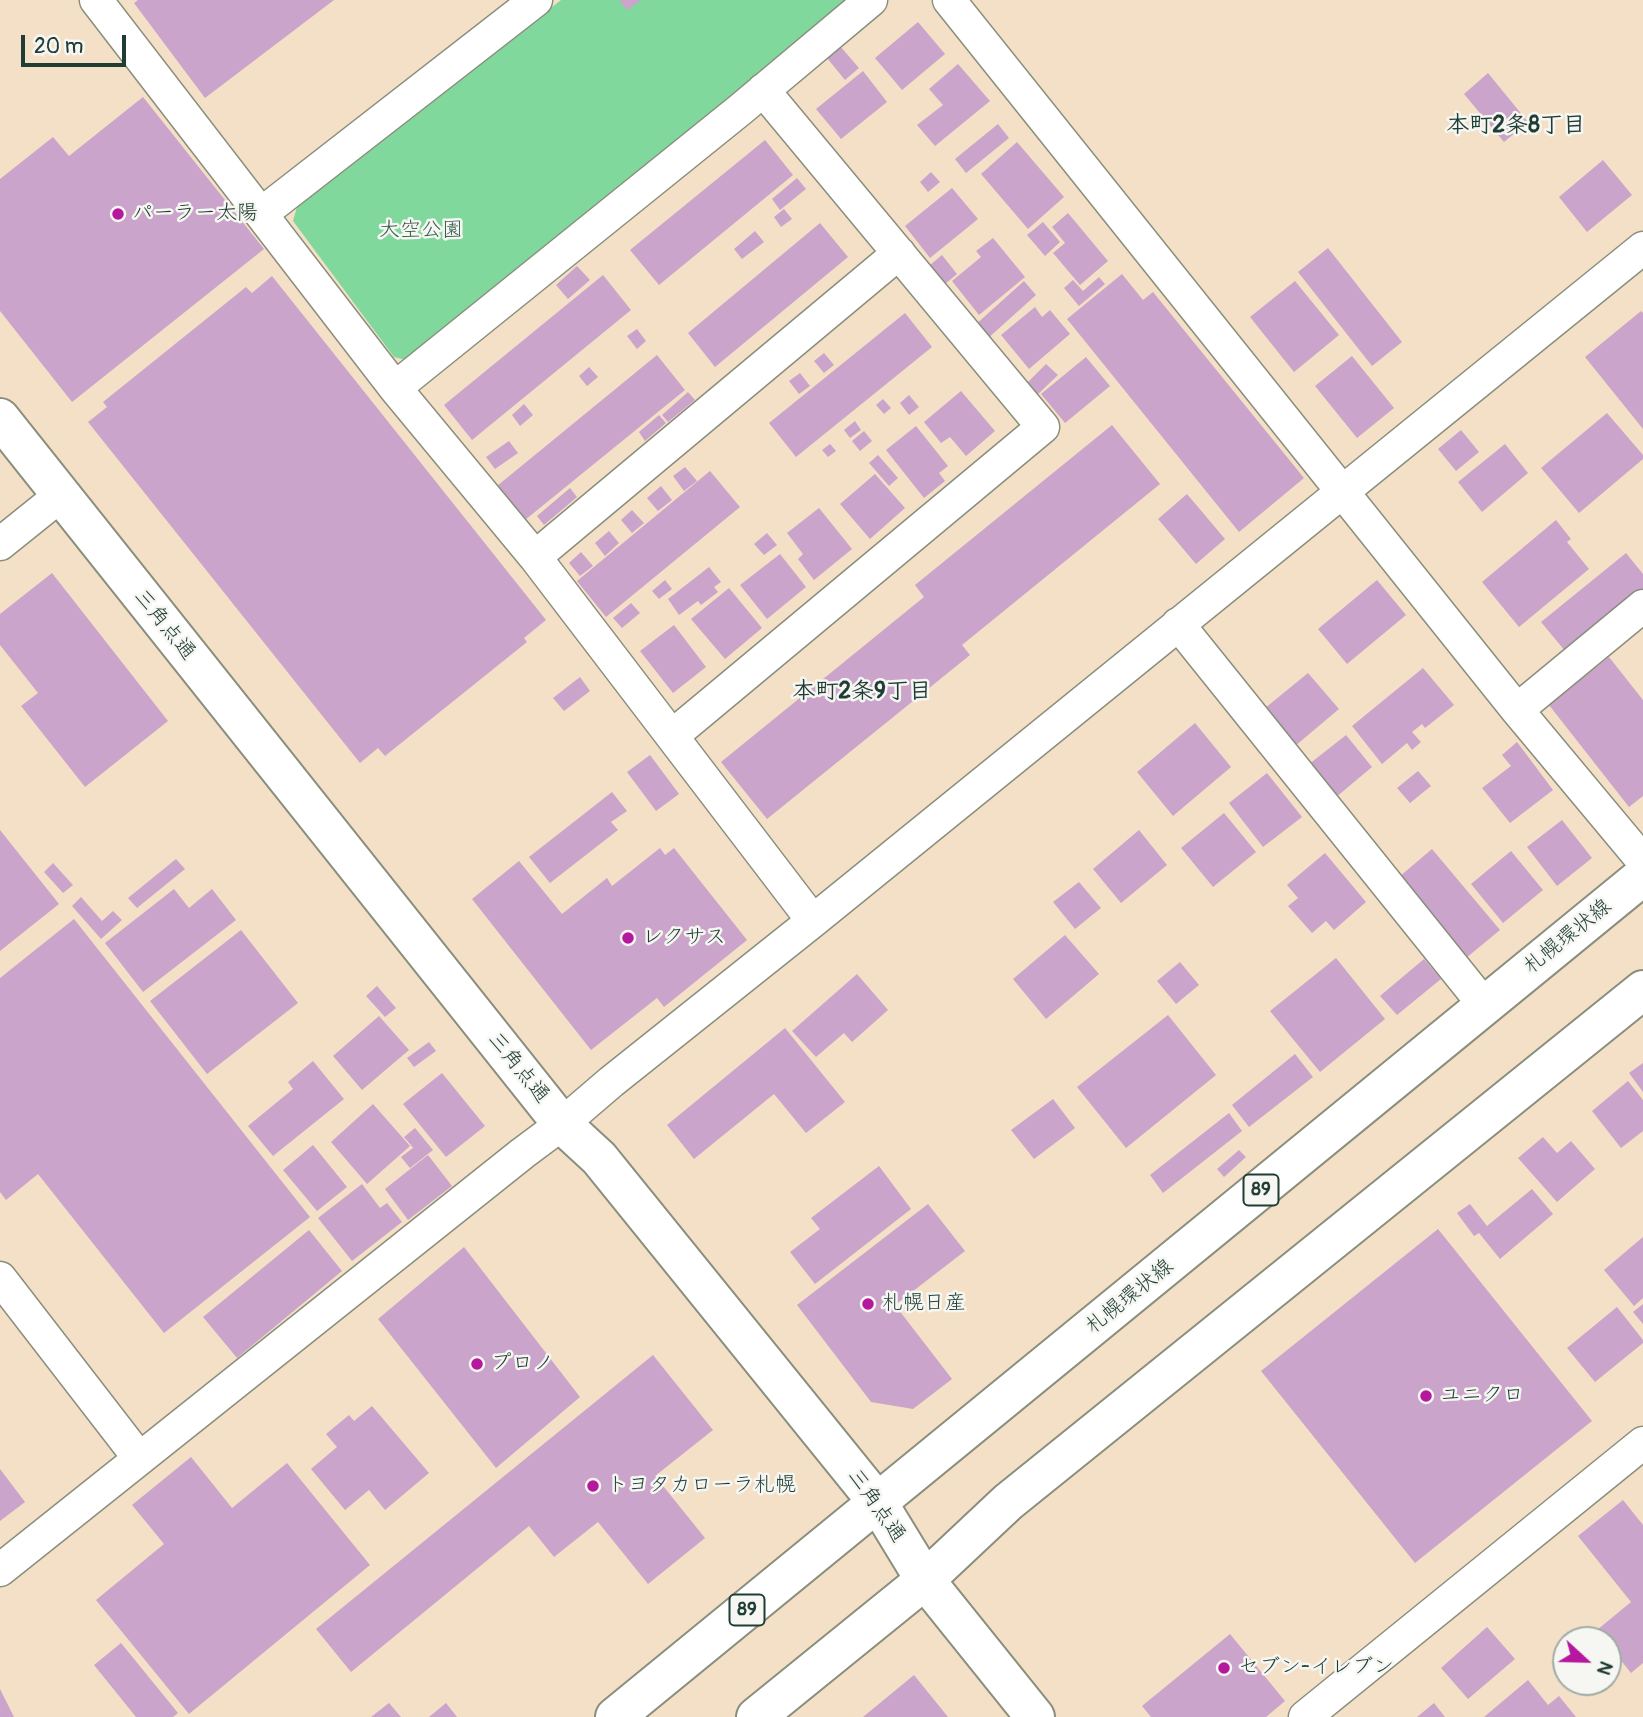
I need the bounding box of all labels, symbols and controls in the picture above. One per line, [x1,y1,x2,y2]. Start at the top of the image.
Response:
scale bar [24,21,130,65]
text: 20 m [34,33,83,60]
district label: 本町2条8丁目 [1446,112,1586,140]
place label: パーラー太陽 [132,201,258,227]
marker: パーラー太陽 [110,206,126,222]
park label: 大空公園 [379,218,463,244]
street label: 三角点通 [128,584,200,666]
district label: 本町2条9丁目 [792,678,932,706]
street label: 札幌環状線 [1519,894,1617,980]
place label: レクサス [642,925,726,951]
marker: レクサス [620,930,636,946]
street label: 三角点通 [482,1027,554,1109]
road number: 89 [1244,1174,1278,1206]
street label: 札幌環状線 [1081,1254,1179,1340]
place label: 札幌日産 [882,1291,966,1317]
marker: 札幌日産 [860,1296,876,1312]
place label: プロノ [491,1351,554,1377]
marker: プロノ [469,1356,485,1372]
place label: ユニクロ [1440,1383,1524,1409]
marker: ユニクロ [1418,1388,1434,1404]
street label: 三角点通 [842,1464,910,1548]
place label: トヨタカローラ札幌 [607,1473,796,1499]
marker: トヨタカローラ札幌 [585,1478,601,1494]
road number: 89 [730,1594,764,1626]
north arrow [1552,1626,1622,1696]
place label: セブン-イレブン [1238,1655,1394,1681]
text: N [1591,1658,1618,1679]
marker: セブン-イレブン [1216,1660,1232,1676]

